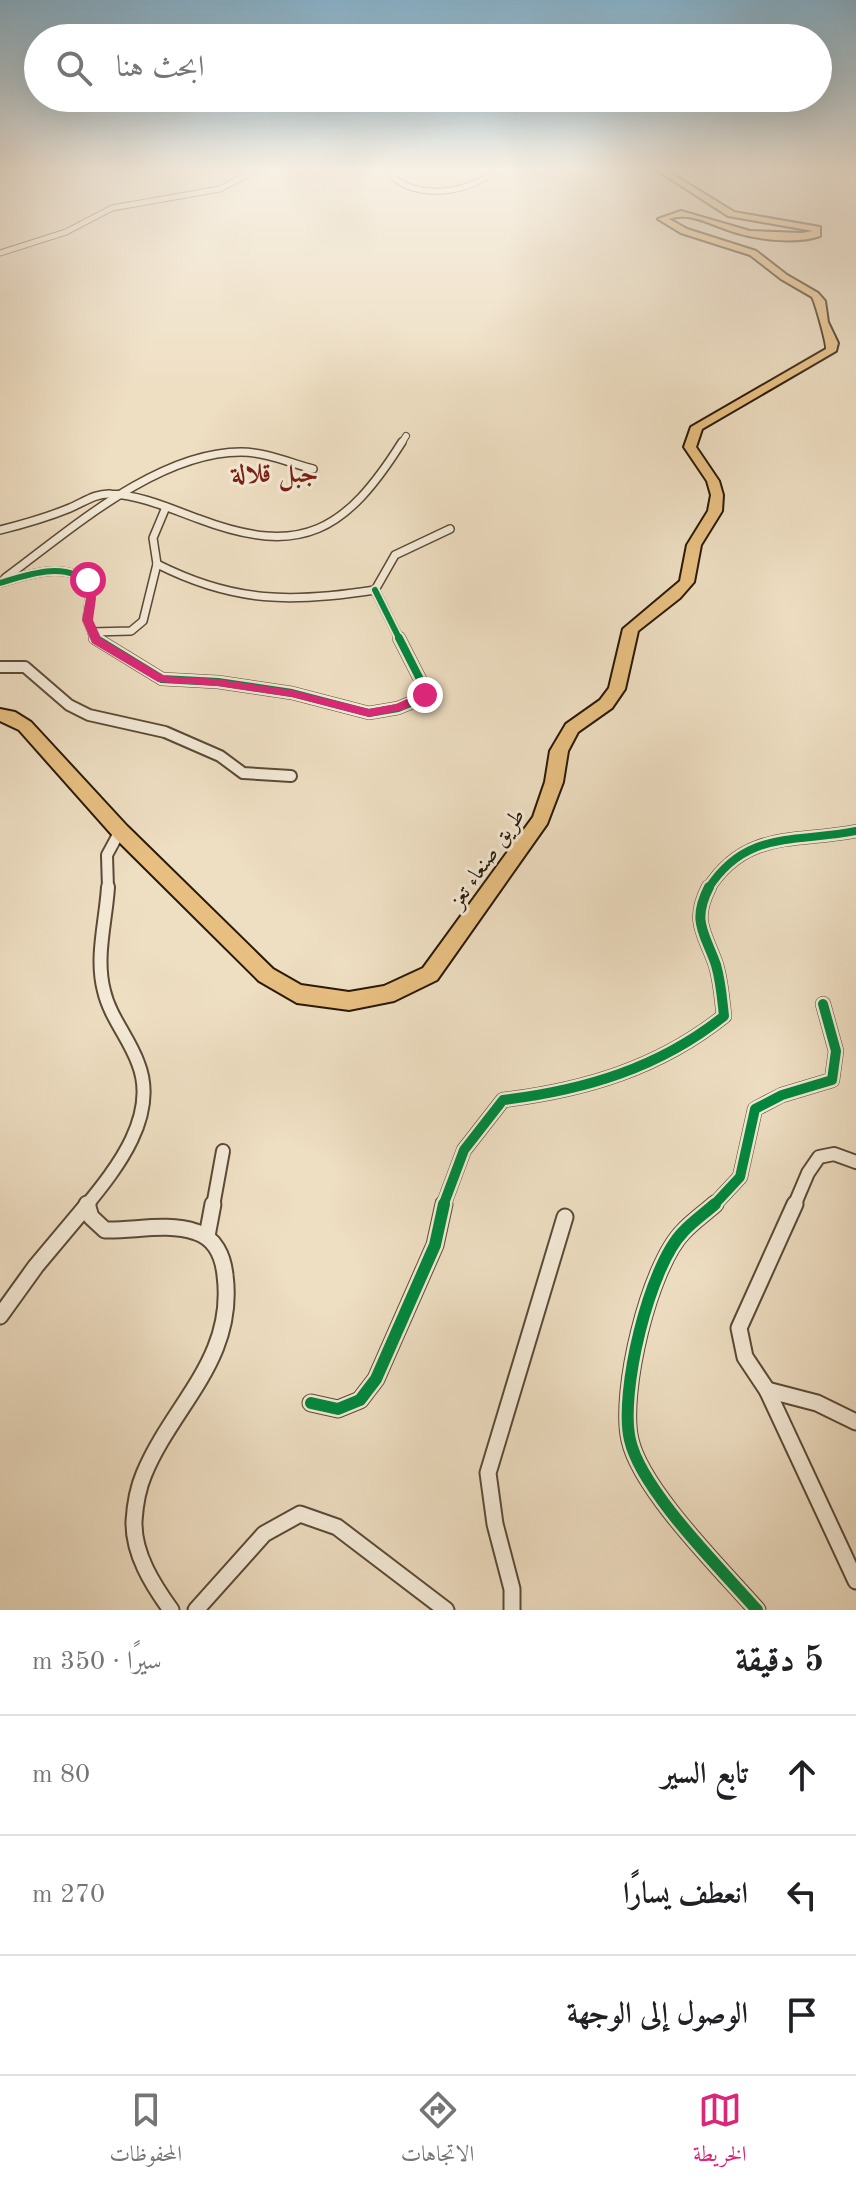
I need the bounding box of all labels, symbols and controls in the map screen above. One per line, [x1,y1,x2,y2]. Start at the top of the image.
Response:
search box [24,24,832,112]
icon: search [52,46,96,90]
text: ابحث هنا [116,53,204,83]
district label: جبل قلالة [229,462,319,492]
route start [70,562,106,598]
route end [407,677,443,713]
street label: طريق صنعاء تعز [445,805,531,914]
text: 5 دقيقة [735,1644,824,1678]
text: سيرًا · 350 m [32,1649,162,1675]
icon: ahead [780,1753,824,1797]
text: تابع السير [661,1760,748,1790]
text: 80 m [32,1762,90,1788]
icon: left [780,1873,824,1917]
text: انعطف يسارًا [623,1880,748,1910]
text: 270 m [32,1882,105,1908]
icon: arrive [780,1993,824,2037]
text: الوصول إلى الوجهة [567,2000,748,2030]
tab: المحفوظات [109,2088,182,2175]
tab: الاتجاهات [401,2088,474,2175]
tab: الخريطة [693,2088,747,2175]

